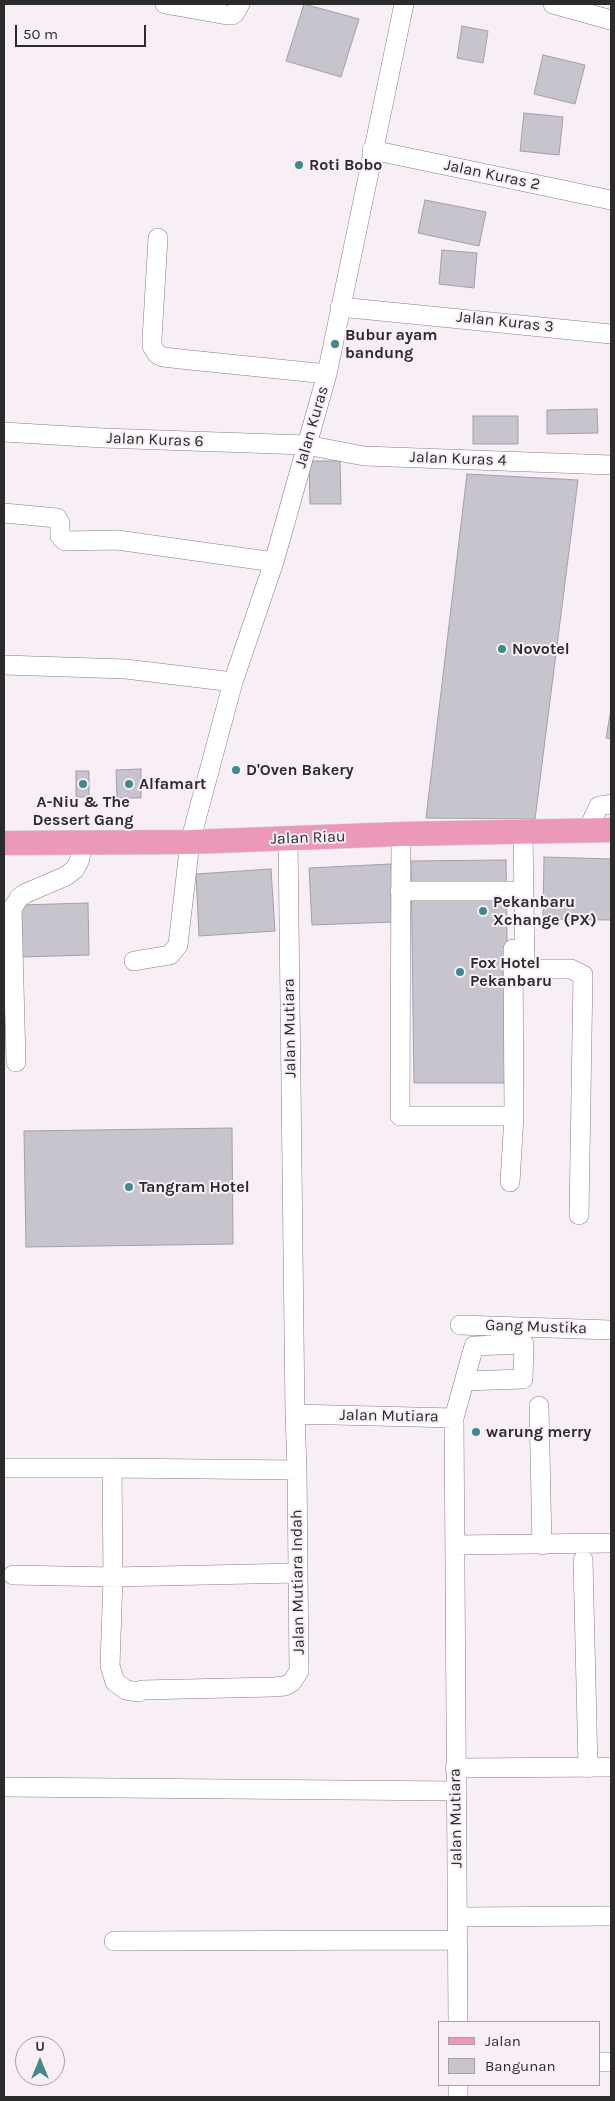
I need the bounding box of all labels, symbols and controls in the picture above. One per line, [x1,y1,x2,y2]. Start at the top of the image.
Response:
scale bar [18,15,149,47]
text: 50 m [23,25,58,43]
place label: Roti Bobo [309,155,382,175]
street label: Jalan Kuras 2 [442,155,542,195]
marker: Roti Bobo [293,159,305,171]
street label: Jalan Kuras 3 [455,307,555,337]
place label: Bubur ayam bandung [345,325,438,363]
marker: Bubur ayam bandung [329,338,341,350]
street label: Jalan Kuras [291,384,333,470]
street label: Jalan Kuras 6 [106,429,204,451]
street label: Jalan Kuras 4 [409,448,507,470]
place label: Novotel [512,639,570,659]
marker: Novotel [496,643,508,655]
place label: D'Oven Bakery [246,760,354,780]
marker: D'Oven Bakery [230,764,242,776]
place label: Alfamart [139,774,206,794]
marker: A-Niu & The Dessert Gang [77,778,89,790]
marker: Alfamart [123,778,135,790]
place label: A-Niu & The Dessert Gang [33,792,133,830]
street label: Jalan Riau [270,827,346,849]
place label: Pekanbaru Xchange (PX) [493,892,597,930]
marker: Pekanbaru Xchange (PX) [477,905,489,917]
place label: Fox Hotel Pekanbaru [470,953,552,991]
marker: Fox Hotel Pekanbaru [454,966,466,978]
street label: Jalan Mutiara [280,978,300,1078]
place label: Tangram Hotel [139,1177,250,1197]
marker: Tangram Hotel [123,1181,135,1193]
street label: Gang Mustika [485,1316,587,1338]
street label: Jalan Mutiara [339,1406,439,1426]
place label: warung merry [486,1422,591,1442]
marker: warung merry [470,1426,482,1438]
street label: Jalan Mutiara Indah [287,1509,309,1655]
street label: Jalan Mutiara [446,1768,466,1868]
legend [438,2021,600,2086]
text: Jalan [485,2032,521,2050]
north arrow [15,2036,65,2086]
text: U [35,2038,45,2055]
text: Bangunan [485,2057,556,2075]

